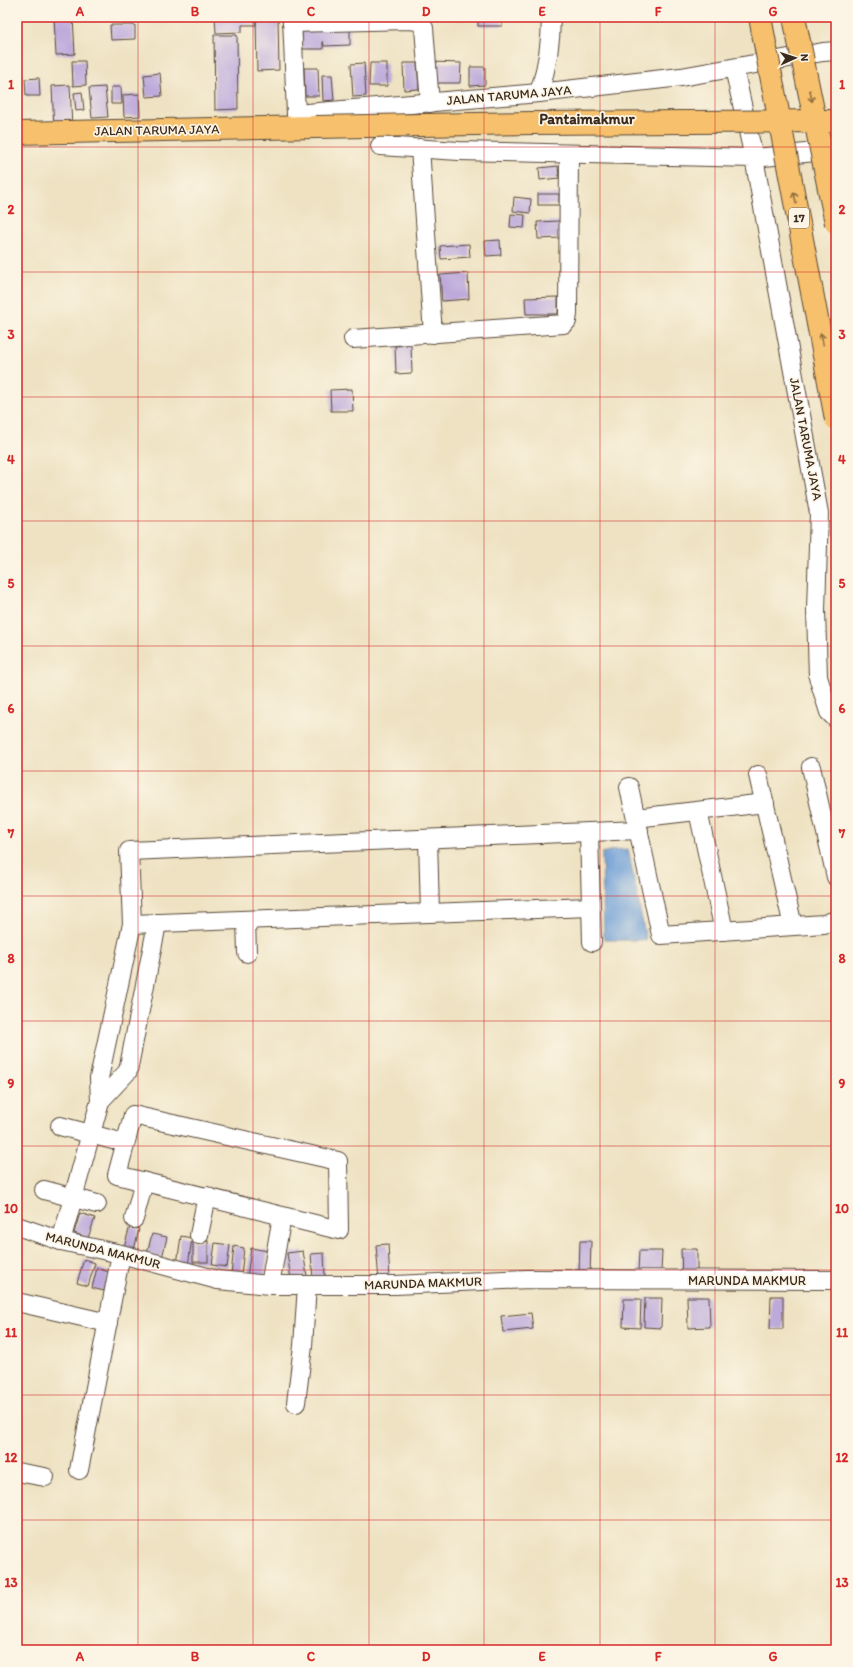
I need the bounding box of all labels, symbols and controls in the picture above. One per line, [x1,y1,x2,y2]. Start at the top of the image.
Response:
text: A [75,4,85,19]
text: B [191,4,200,19]
text: C [307,4,316,19]
text: D [422,4,431,19]
text: E [538,4,546,19]
text: F [655,4,662,19]
text: G [769,4,778,19]
north arrow [775,38,815,78]
text: N [798,53,811,62]
text: 1 [8,77,14,92]
text: 1 [839,77,845,92]
street label: JALAN TARUMA JAYA [446,82,573,108]
one-way arrow [807,89,815,102]
district label: Pantaimakmur [539,110,636,128]
street label: JALAN TARUMA JAYA [94,121,220,139]
one-way arrow [790,191,798,204]
text: 2 [8,202,15,217]
text: 2 [839,202,846,217]
road number: 17 [789,208,809,228]
text: 3 [7,327,15,342]
text: 3 [838,327,846,342]
one-way arrow [817,333,825,346]
street label: JALAN TARUMA JAYA [787,376,825,503]
text: 4 [7,452,15,467]
text: 4 [838,452,846,467]
text: 5 [8,576,15,591]
text: 5 [839,576,846,591]
text: 6 [8,701,15,716]
text: 6 [839,701,846,716]
text: 7 [7,826,15,841]
text: 7 [838,826,846,841]
text: 8 [7,951,15,966]
text: 8 [838,951,846,966]
text: 9 [8,1076,15,1091]
text: 9 [839,1076,846,1091]
text: 10 [4,1201,18,1216]
text: 10 [835,1201,849,1216]
street label: MARUNDA MAKMUR [44,1228,162,1272]
street label: MARUNDA MAKMUR [364,1273,482,1293]
street label: MARUNDA MAKMUR [688,1273,806,1288]
text: 11 [5,1325,17,1340]
text: 11 [836,1325,848,1340]
text: 12 [5,1450,18,1465]
text: 12 [836,1450,849,1465]
text: 13 [4,1575,18,1590]
text: 13 [835,1575,849,1590]
text: A [75,1649,85,1664]
text: B [191,1649,200,1664]
text: C [307,1649,316,1664]
text: D [422,1649,431,1664]
text: E [538,1649,546,1664]
text: F [655,1649,662,1664]
text: G [769,1649,778,1664]

